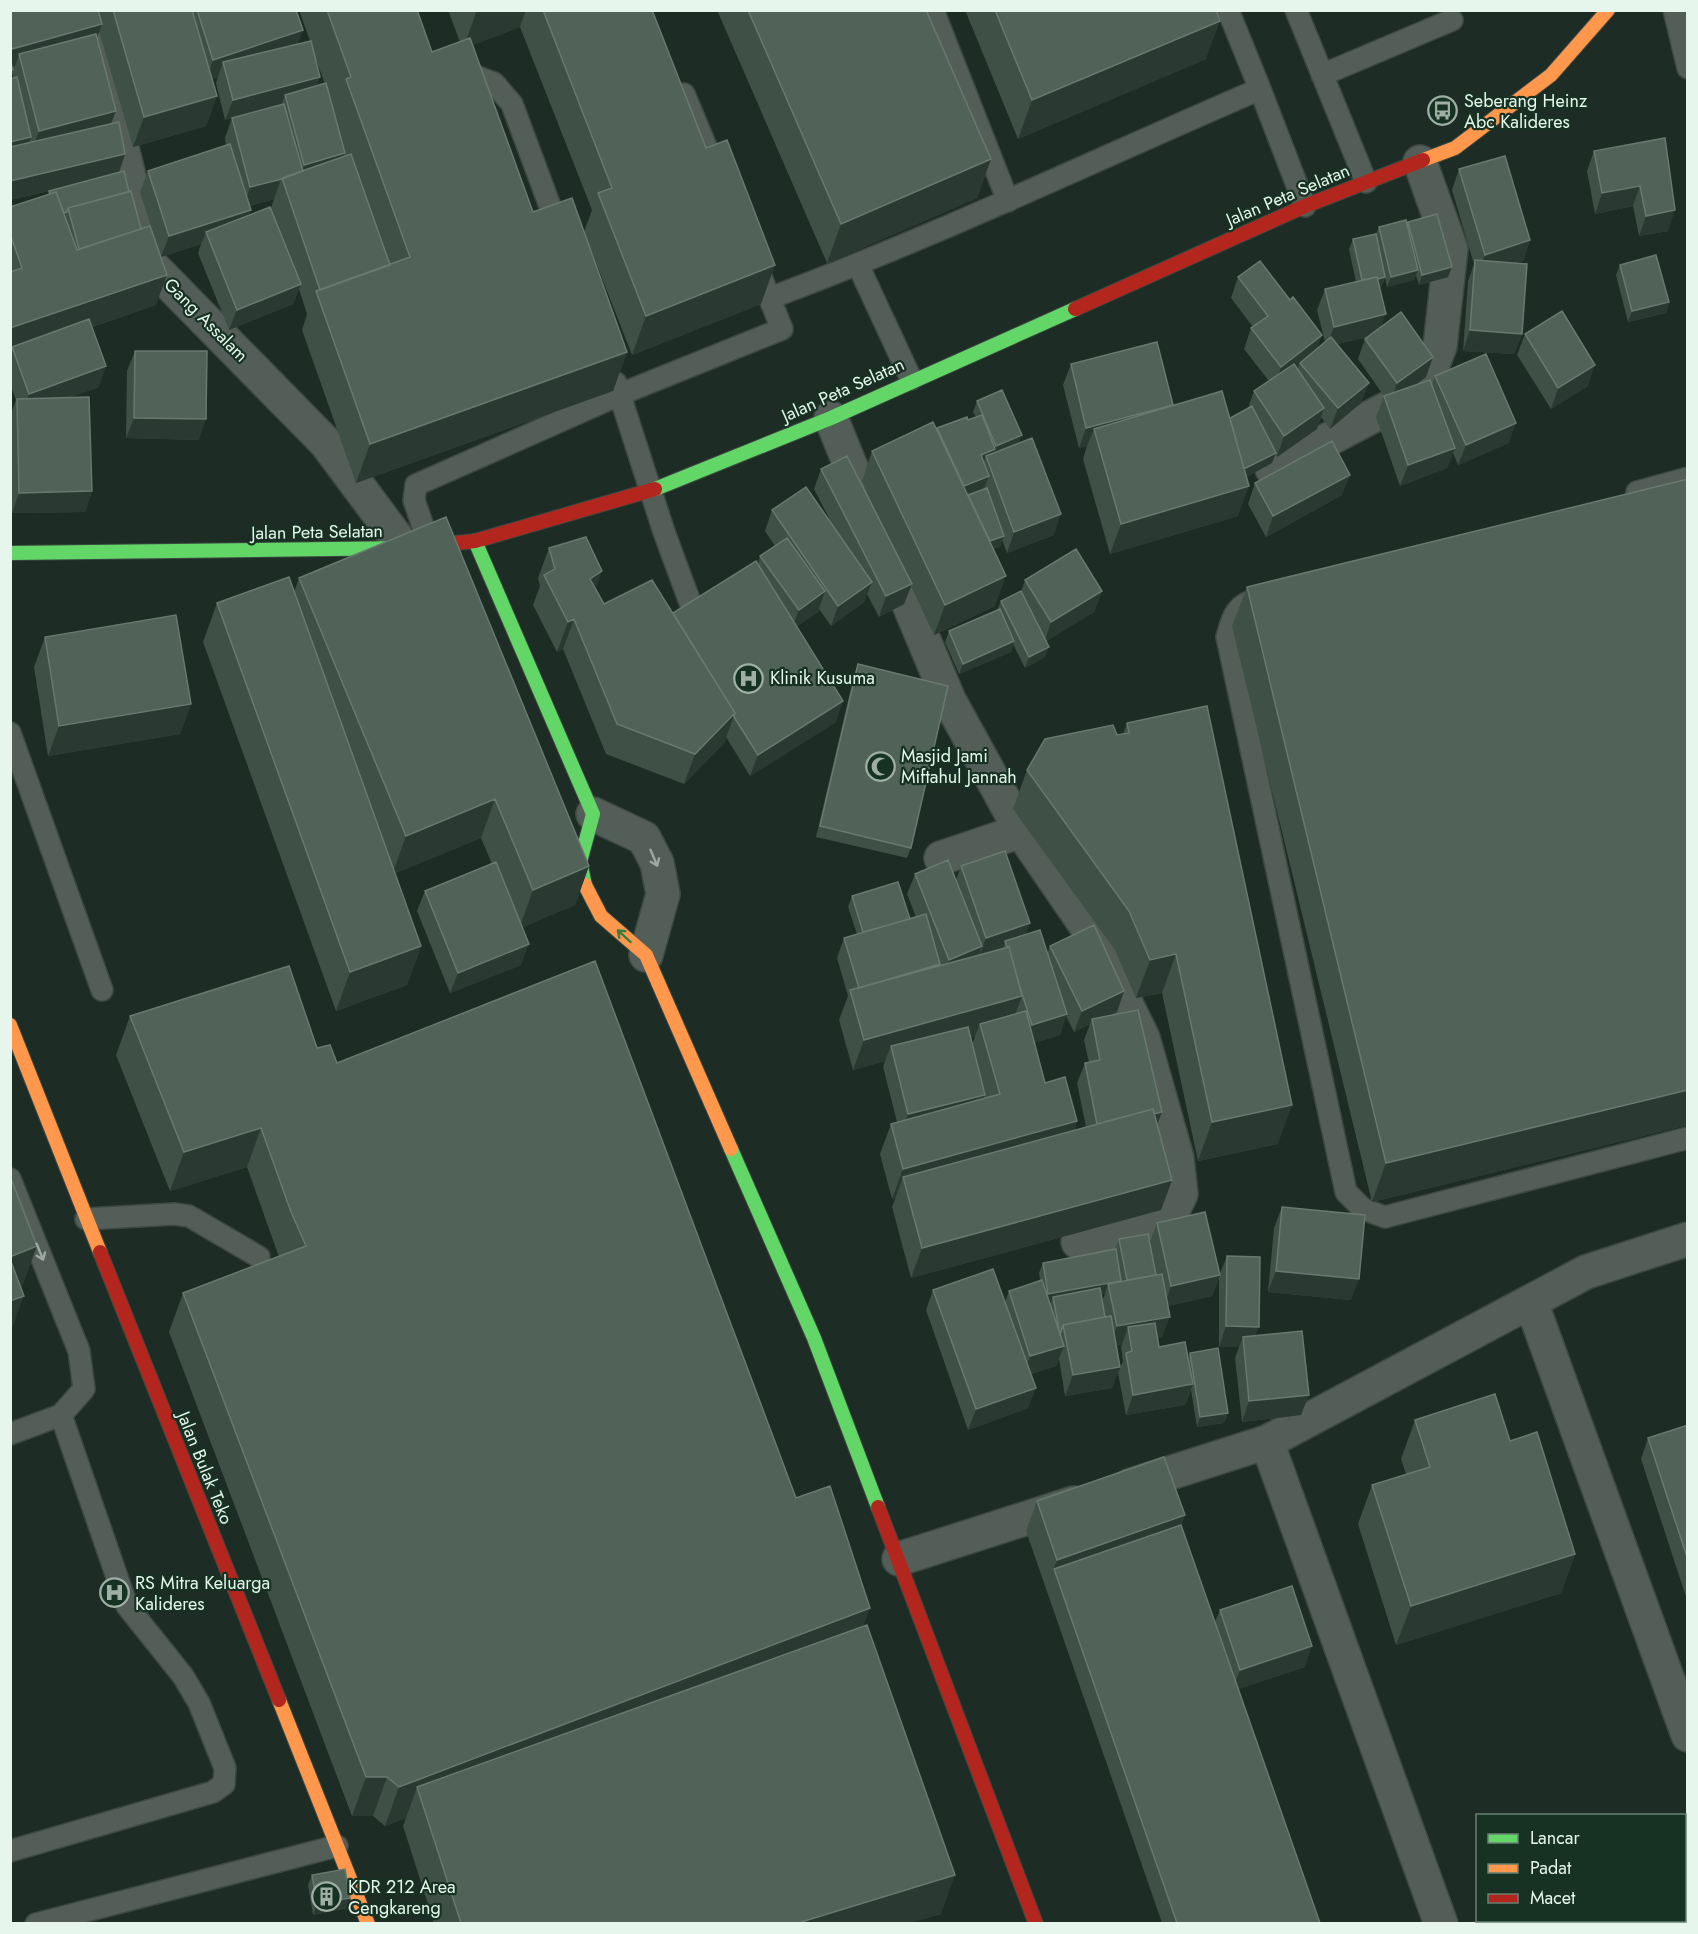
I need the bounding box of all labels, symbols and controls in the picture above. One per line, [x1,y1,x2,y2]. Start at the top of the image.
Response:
place label: Seberang Heinz Abc Kalideres [1464,88,1588,135]
bus stop icon: Seberang Heinz Abc Kalideres [1427,95,1459,127]
street label: Jalan Peta Selatan [1220,157,1354,234]
street label: Gang Assalam [158,272,254,368]
street label: Jalan Peta Selatan [776,351,909,430]
street label: Jalan Peta Selatan [249,518,383,546]
hospital icon: Klinik Kusuma [733,662,765,694]
place label: Klinik Kusuma [770,665,875,691]
place label: Masjid Jami Miftahul Jannah [901,743,1017,790]
mosque icon: Masjid Jami Miftahul Jannah [864,750,896,782]
one-way arrow [648,849,660,867]
one-way arrow [616,929,632,943]
one-way arrow [35,1243,46,1261]
street label: Jalan Bulak Teko [170,1406,240,1528]
place label: RS Mitra Keluarga Kalideres [135,1570,270,1617]
hospital icon: RS Mitra Keluarga Kalideres [98,1577,130,1609]
legend [1476,1814,1686,1922]
text: Lancar [1530,1825,1580,1851]
text: Padat [1530,1855,1572,1881]
place label: KDR 212 Area Cengkareng [348,1874,456,1921]
building icon: KDR 212 Area Cengkareng [311,1881,343,1913]
text: Macet [1530,1885,1576,1911]

